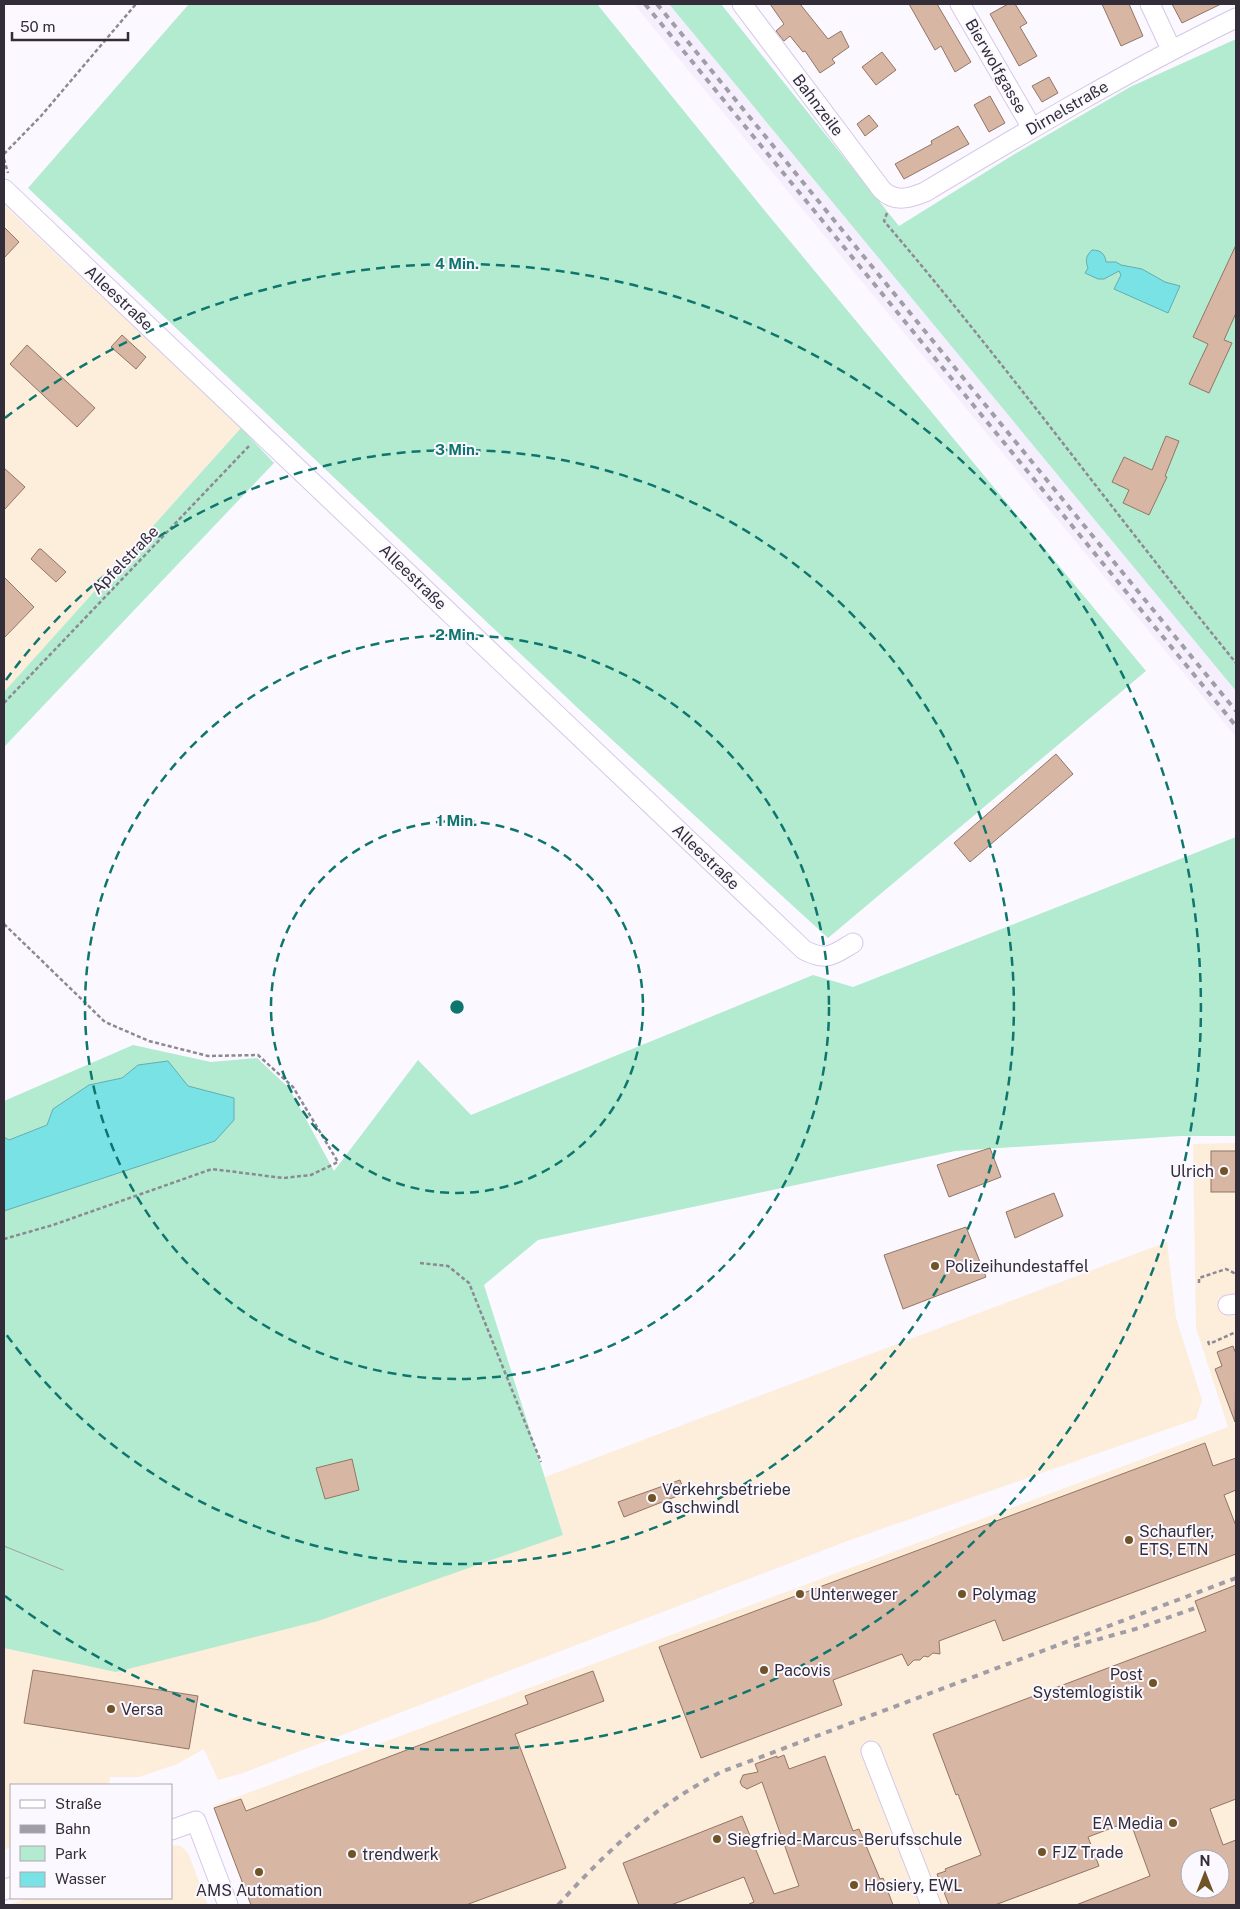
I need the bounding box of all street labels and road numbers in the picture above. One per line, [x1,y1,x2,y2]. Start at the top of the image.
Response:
street label: Bierwolfgasse [961,15,1031,117]
street label: Bahnzeile [789,70,847,140]
street label: Dirnelstraße [1023,77,1111,139]
street label: Alleestraße [81,262,157,334]
street label: Apfelstraße [88,522,162,598]
street label: Alleestraße [375,540,451,614]
street label: Alleestraße [668,820,744,894]

